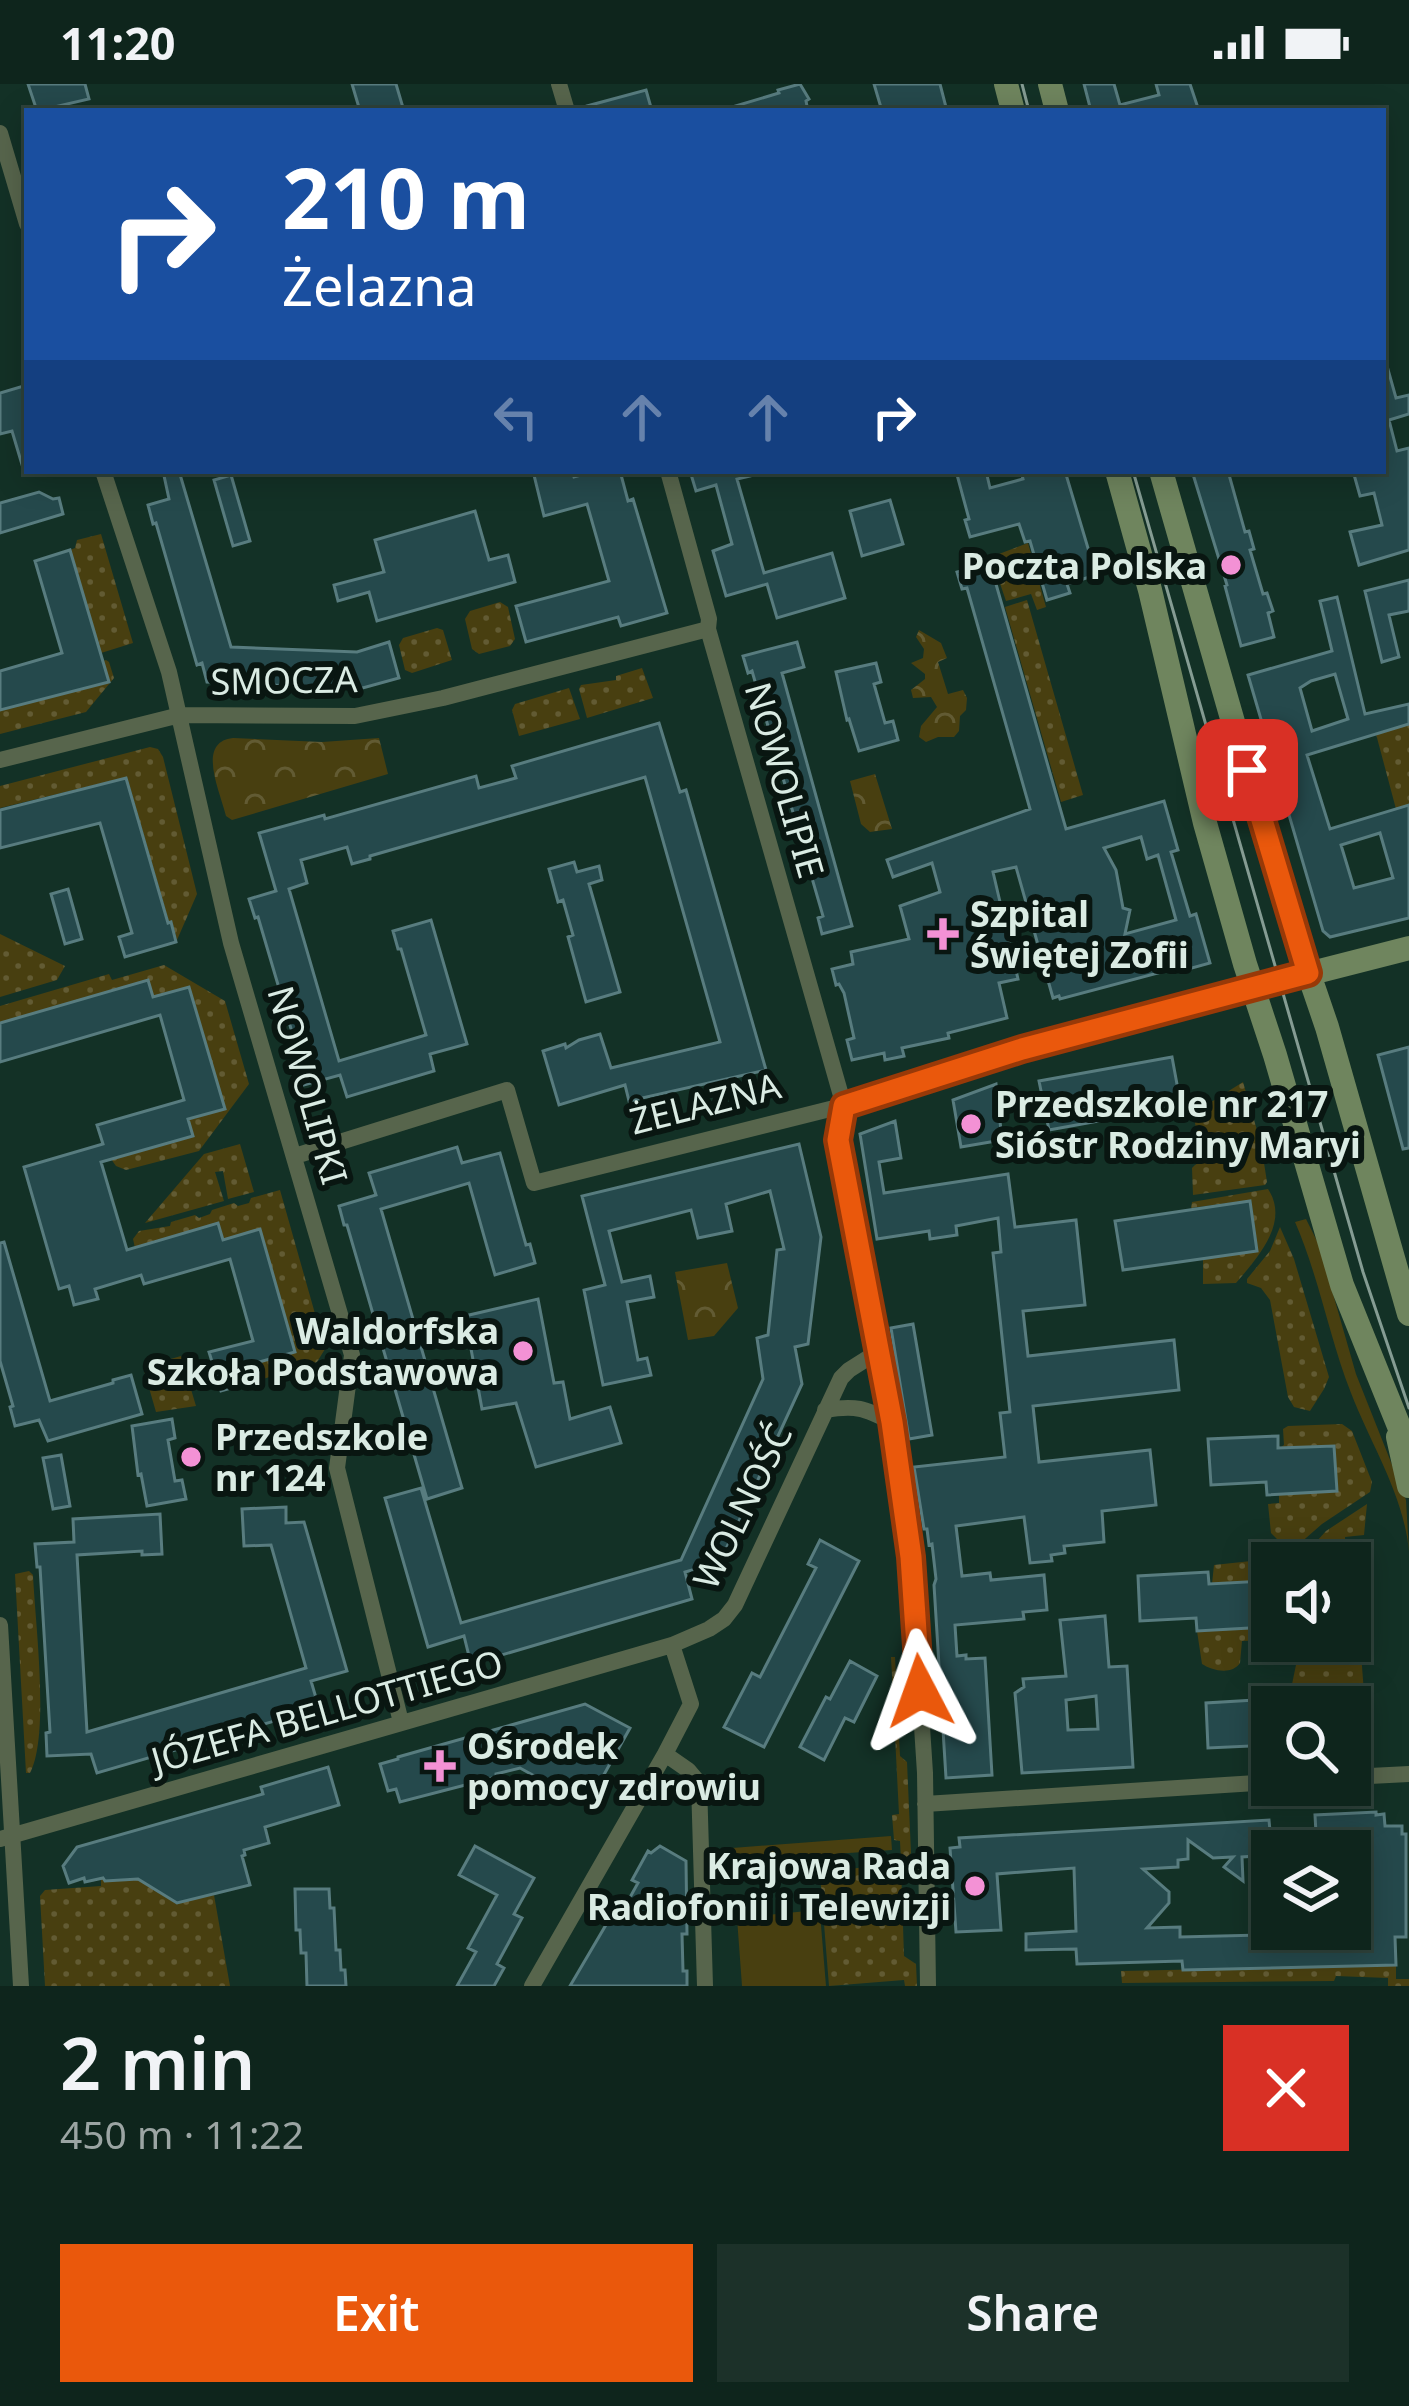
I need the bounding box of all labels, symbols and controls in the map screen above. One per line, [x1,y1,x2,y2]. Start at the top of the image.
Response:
text: 11:20 [60,12,176,73]
text: 210 m [282,139,530,254]
icon: right [84,156,240,312]
text: Żelazna [282,248,477,322]
icon: left [483,384,549,450]
icon: ahead [609,384,675,450]
icon: ahead [735,384,801,450]
icon: right [861,384,927,450]
place label: Poczta Polska [962,541,1207,590]
marker: Poczta Polska [1218,552,1244,578]
street label: SMOCZA [210,654,358,706]
street label: NOWOLIPIE [734,676,836,884]
pin [1196,719,1298,821]
icon: arrive [1214,737,1280,803]
place label: Szpital Świętej Zofii [970,889,1189,979]
marker: Szpital Świętej Zofii [927,918,959,950]
street label: NOWOLIPKI [256,980,360,1190]
street label: ŻELAZNA [625,1061,785,1145]
place label: Przedszkole nr 217 Sióstr Rodziny Maryi [995,1079,1361,1169]
marker: Przedszkole nr 217 Sióstr Rodziny Maryi [958,1111,984,1137]
place label: Waldorfska Szkoła Podstawowa [147,1306,499,1396]
marker: Waldorfska Szkoła Podstawowa [510,1338,536,1364]
place label: Przedszkole nr 124 [215,1412,428,1502]
street label: WOLNOŚĆ [681,1415,803,1597]
marker: Przedszkole nr 124 [178,1444,204,1470]
map controls [1251,1542,1371,1950]
button: sound [1251,1542,1371,1662]
position arrow [857,1628,983,1754]
street label: JÓZEFA BELLOTTIEGO [143,1637,508,1785]
button: search [1251,1686,1371,1806]
place label: Ośrodek pomocy zdrowiu [467,1721,761,1811]
marker: Ośrodek pomocy zdrowiu [424,1750,456,1782]
button: layers [1251,1830,1371,1950]
place label: Krajowa Rada Radiofonii i Telewizji [587,1841,951,1931]
marker: Krajowa Rada Radiofonii i Telewizji [962,1873,988,1899]
text: 2 min [60,2013,255,2111]
button: close [1223,2025,1349,2151]
text: 450 m · 11:22 [60,2107,304,2160]
button: Exit [60,2244,693,2382]
button: Share [717,2244,1349,2382]

